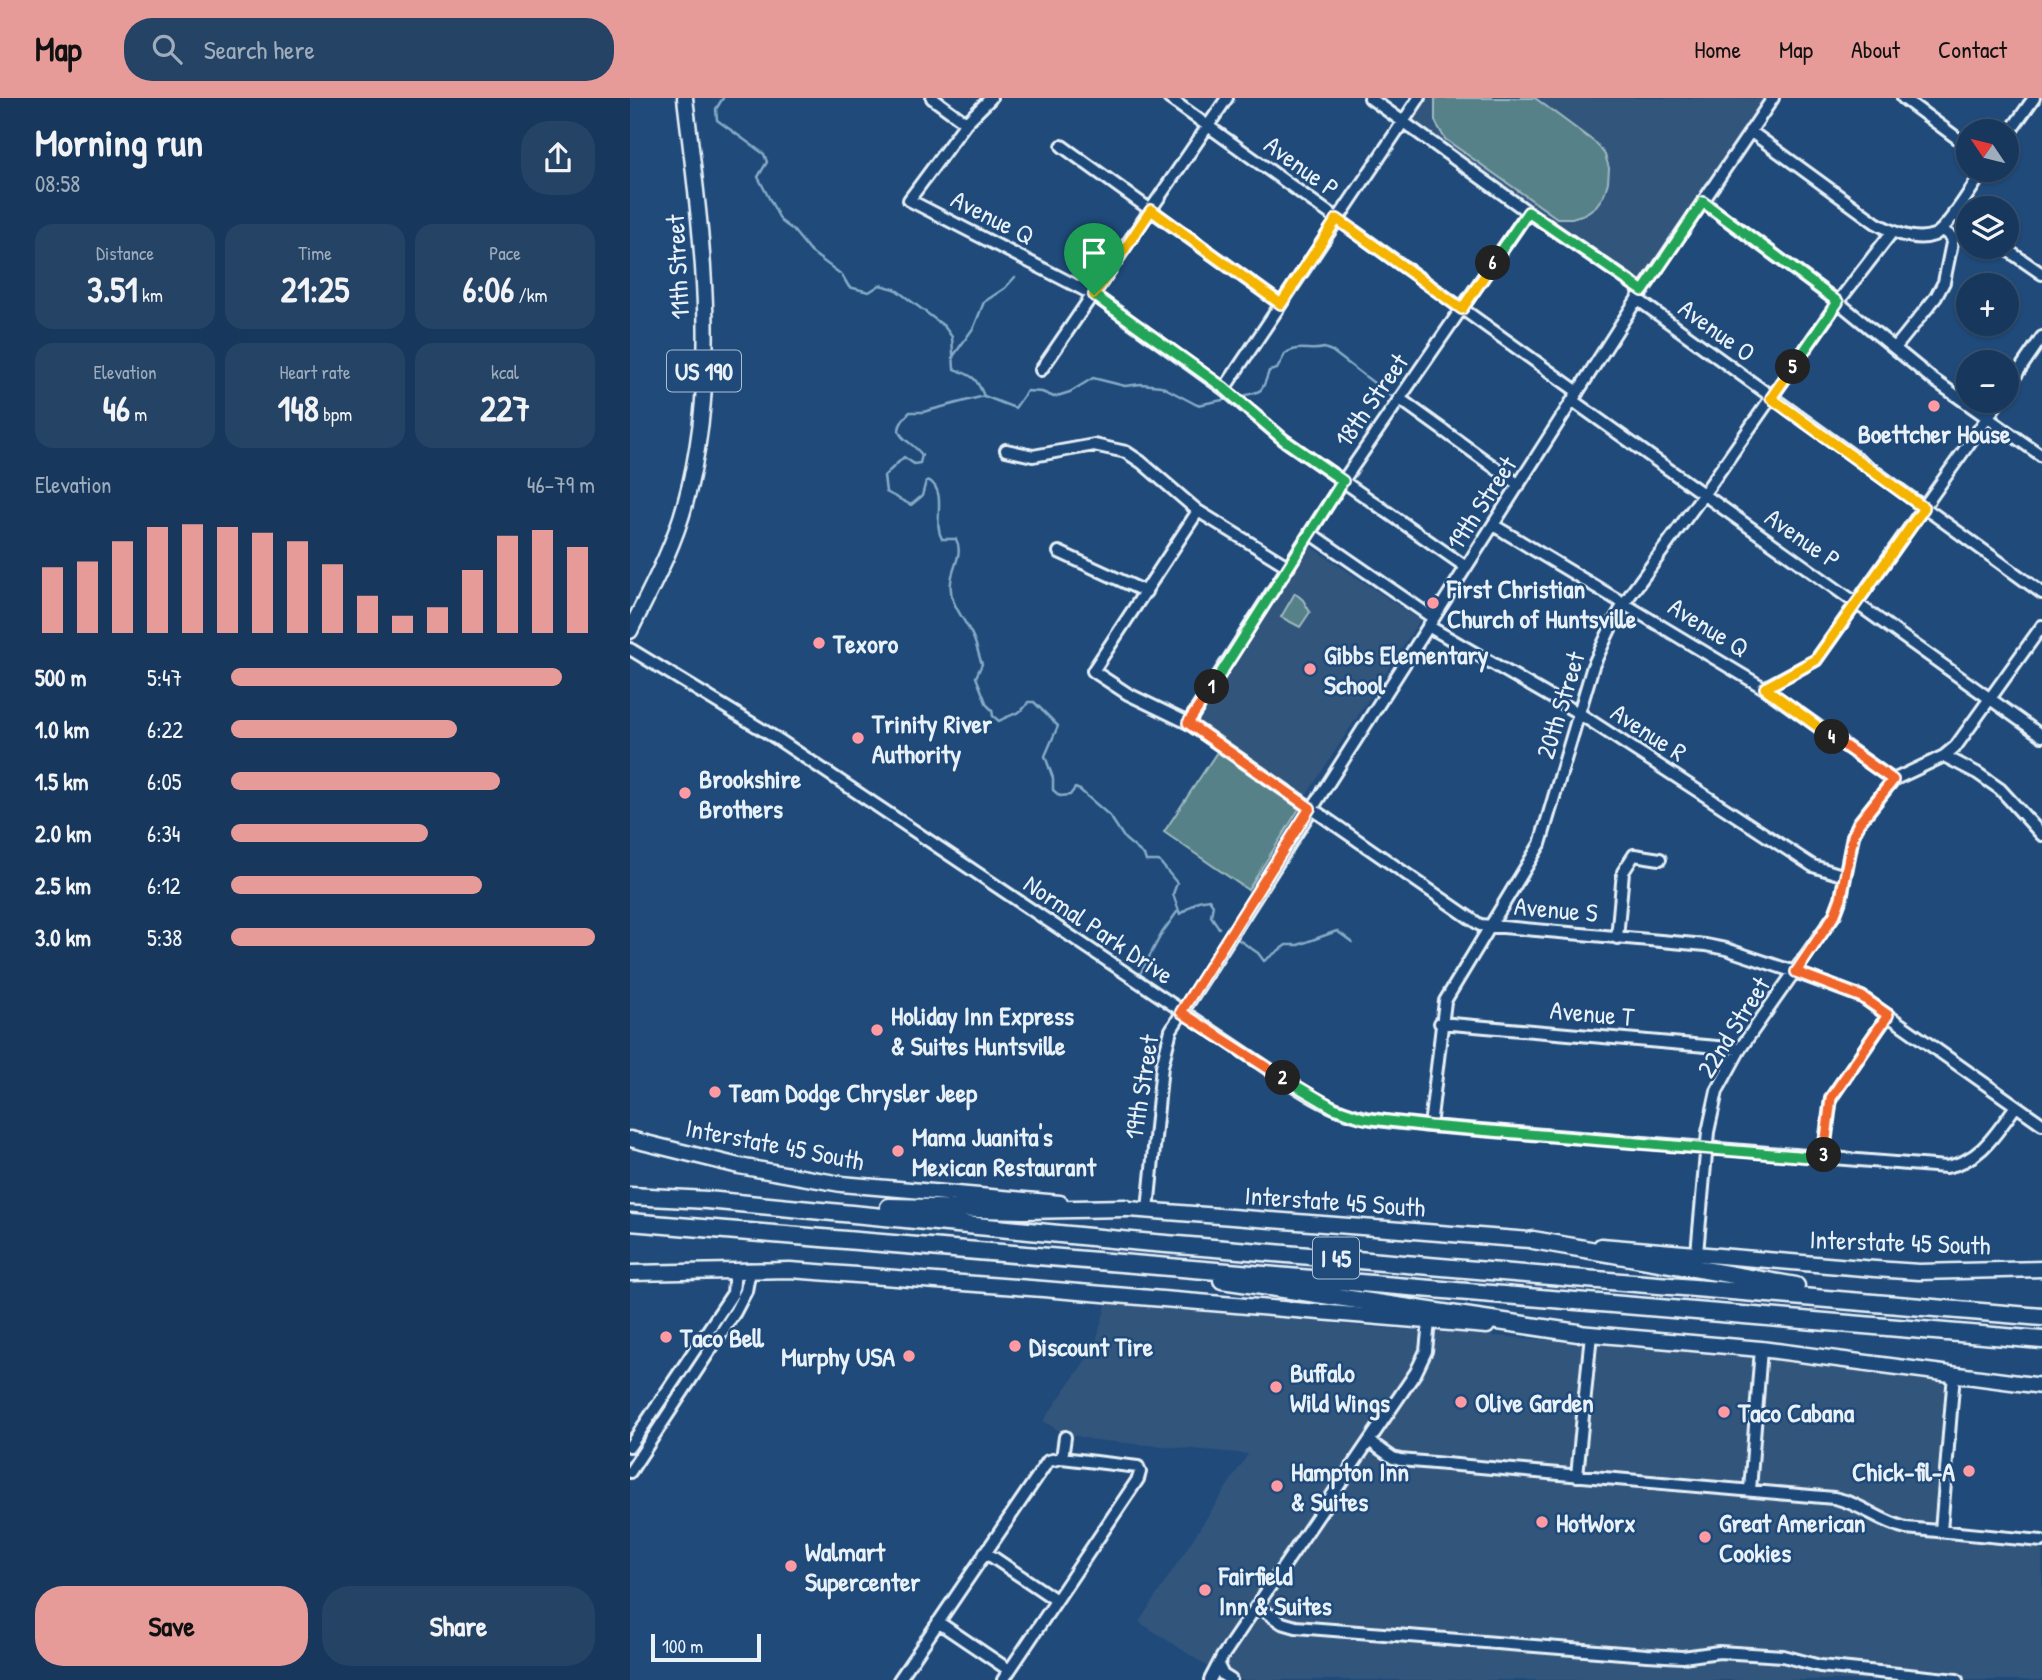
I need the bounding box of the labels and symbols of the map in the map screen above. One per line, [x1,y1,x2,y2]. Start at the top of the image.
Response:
north arrow [1956,119,2020,182]
street label: Avenue P [1258,127,1346,205]
street label: Avenue Q [945,181,1041,253]
street label: 11th Street [657,212,697,320]
pin [1064,223,1124,295]
pin: 6 [1476,246,1510,280]
street label: Avenue O [1672,290,1762,370]
street label: 18th Street [1326,345,1417,454]
road number: US 190 [667,350,741,392]
pin: 5 [1776,350,1810,384]
marker: Boettcher House [1926,398,1942,414]
place label: Boettcher House [1858,416,2011,451]
street label: 19th Street [1438,448,1525,557]
street label: Avenue P [1758,499,1848,577]
place label: First Christian Church of Huntsville [1446,571,1637,636]
street label: Avenue Q [1662,589,1756,665]
marker: First Christian Church of Huntsville [1425,595,1441,611]
place label: Texoro [832,626,899,661]
marker: Texoro [811,635,827,651]
place label: Gibbs Elementary School [1324,637,1488,702]
street label: 20th Street [1527,646,1593,763]
marker: Gibbs Elementary School [1302,661,1318,677]
pin: 1 [1194,670,1230,704]
street label: Avenue R [1604,695,1694,770]
place label: Trinity River Authority [871,706,993,772]
pin: 4 [1814,720,1850,754]
marker: Trinity River Authority [850,730,866,746]
place label: Brookshire Brothers [699,761,802,826]
marker: Brookshire Brothers [677,785,693,801]
street label: Normal Park Drive [1017,866,1181,992]
street label: Avenue S [1513,888,1599,930]
street label: 22nd Street [1688,969,1778,1084]
street label: Avenue T [1549,992,1636,1034]
place label: Holiday Inn Express & Suites Huntsville [891,998,1074,1063]
marker: Holiday Inn Express & Suites Huntsville [869,1022,885,1038]
street label: 19th Street [1115,1031,1167,1142]
pin: 2 [1266,1060,1300,1096]
place label: Team Dodge Chrysler Jeep [728,1075,978,1111]
marker: Team Dodge Chrysler Jeep [707,1084,723,1100]
street label: Interstate 45 South [683,1110,867,1178]
place label: Mama Juanita's Mexican Restaurant [912,1119,1097,1184]
pin: 3 [1806,1138,1842,1172]
marker: Mama Juanita's Mexican Restaurant [890,1143,906,1159]
street label: Interstate 45 South [1243,1177,1427,1225]
street label: Interstate 45 South [1809,1221,1991,1263]
road number: I 45 [1313,1238,1359,1278]
place label: Taco Bell [679,1320,764,1355]
marker: Taco Bell [658,1329,674,1345]
place label: Discount Tire [1029,1329,1154,1364]
marker: Discount Tire [1007,1338,1023,1354]
place label: Murphy USA [781,1339,895,1375]
marker: Murphy USA [901,1348,917,1364]
place label: Buffalo Wild Wings [1290,1355,1390,1421]
marker: Buffalo Wild Wings [1268,1379,1284,1395]
place label: Olive Garden [1475,1385,1594,1420]
marker: Olive Garden [1453,1394,1469,1410]
place label: Taco Cabana [1737,1395,1855,1430]
marker: Taco Cabana [1716,1404,1732,1420]
place label: Hampton Inn & Suites [1291,1454,1409,1519]
place label: Chick-fil-A [1852,1454,1955,1489]
marker: Chick-fil-A [1961,1463,1977,1479]
marker: Hampton Inn & Suites [1269,1478,1285,1494]
place label: HotWorx [1556,1505,1636,1540]
place label: Great American Cookies [1719,1505,1866,1570]
marker: HotWorx [1534,1514,1550,1530]
marker: Great American Cookies [1697,1529,1713,1545]
place label: Walmart Supercenter [805,1534,921,1600]
marker: Walmart Supercenter [783,1558,799,1574]
place label: Fairfield Inn & Suites [1218,1558,1332,1623]
marker: Fairfield Inn & Suites [1197,1582,1213,1598]
scale bar [651,1631,761,1663]

